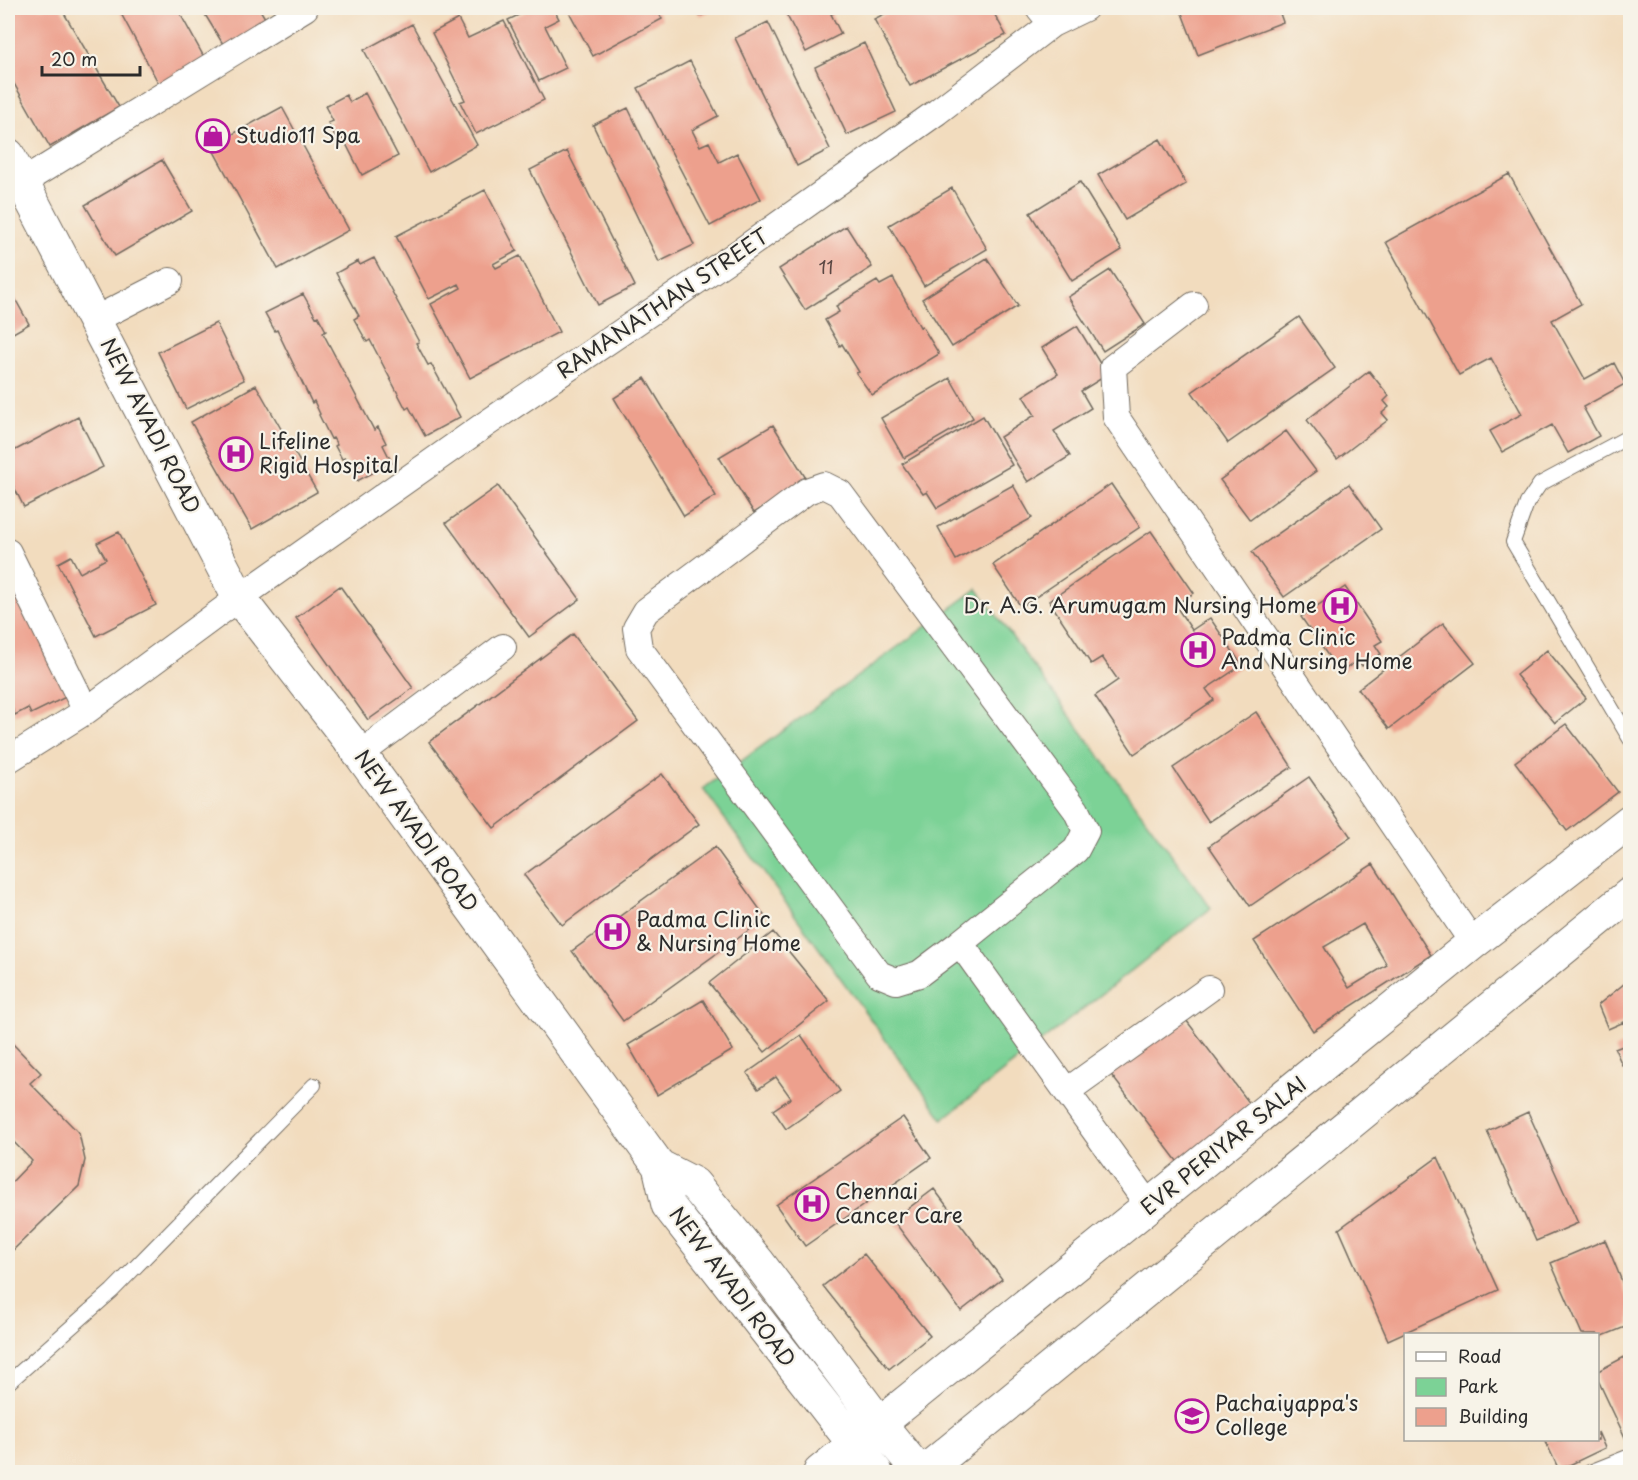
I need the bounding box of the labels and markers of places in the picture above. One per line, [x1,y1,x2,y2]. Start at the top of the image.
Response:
shop icon: Studio11 Spa [195,118,231,154]
place label: Studio11 Spa [236,118,360,150]
place label: Lifeline Rigid Hospital [259,424,399,480]
hospital icon: Lifeline Rigid Hospital [218,436,254,472]
place label: Dr. A.G. Arumugam Nursing Home [964,588,1317,620]
hospital icon: Dr. A.G. Arumugam Nursing Home [1322,588,1358,624]
place label: Padma Clinic And Nursing Home [1221,620,1413,676]
hospital icon: Padma Clinic And Nursing Home [1180,632,1216,668]
place label: Padma Clinic & Nursing Home [636,902,801,958]
hospital icon: Padma Clinic & Nursing Home [595,914,631,950]
place label: Chennai Cancer Care [835,1174,963,1230]
hospital icon: Chennai Cancer Care [794,1186,830,1222]
place label: Pachaiyappa's College [1215,1386,1358,1442]
school or university icon: Pachaiyappa's College [1174,1398,1210,1434]

